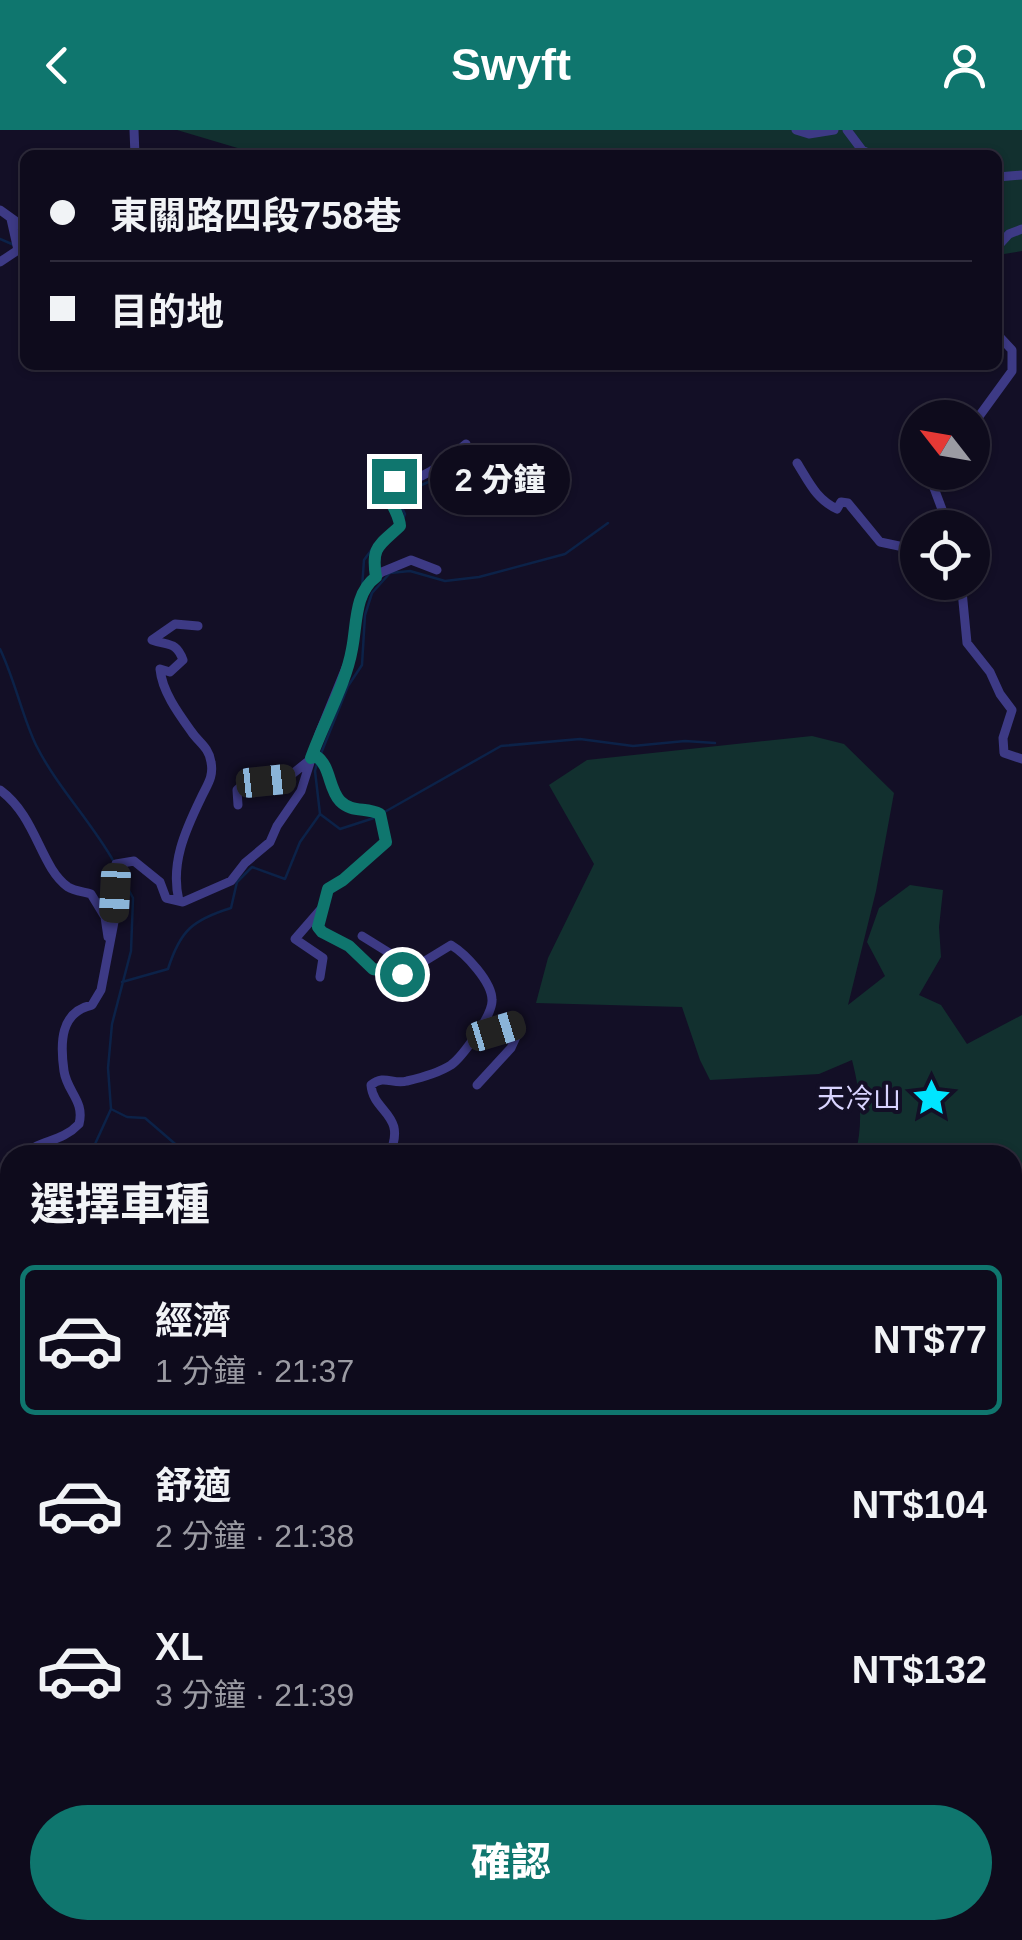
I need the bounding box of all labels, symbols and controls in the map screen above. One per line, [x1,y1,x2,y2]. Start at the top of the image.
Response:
icon: back [30,38,85,93]
icon: person [937,38,992,93]
text: Swyft [451,39,571,90]
text: 東關路四段758巷 [110,195,401,237]
text: 目的地 [110,291,224,333]
north arrow [900,400,990,490]
map controls [900,400,990,600]
callout: 2 分鐘 [429,446,569,516]
route end [372,459,417,504]
text: 2 分鐘 [455,462,545,498]
button: locate [900,510,990,600]
car [235,763,297,799]
car [98,862,132,924]
route start [380,952,425,997]
car [463,1008,529,1054]
place icon: 天冷山 [910,1077,952,1119]
place label: 天冷山 [817,1083,901,1114]
text: 選擇車種 [30,1179,210,1230]
icon: car [35,1295,125,1385]
text: 經濟 [155,1300,231,1342]
text: NT$77 [873,1319,987,1361]
text: 1 分鐘 · 21:37 [155,1353,354,1389]
icon: car [35,1460,125,1550]
text: 舒適 [155,1465,231,1507]
text: NT$104 [852,1484,987,1526]
text: 2 分鐘 · 21:38 [155,1518,354,1554]
icon: car [35,1625,125,1715]
text: XL [155,1626,204,1668]
text: NT$132 [852,1649,987,1691]
text: 3 分鐘 · 21:39 [155,1677,354,1713]
button: 確認 [30,1805,992,1920]

